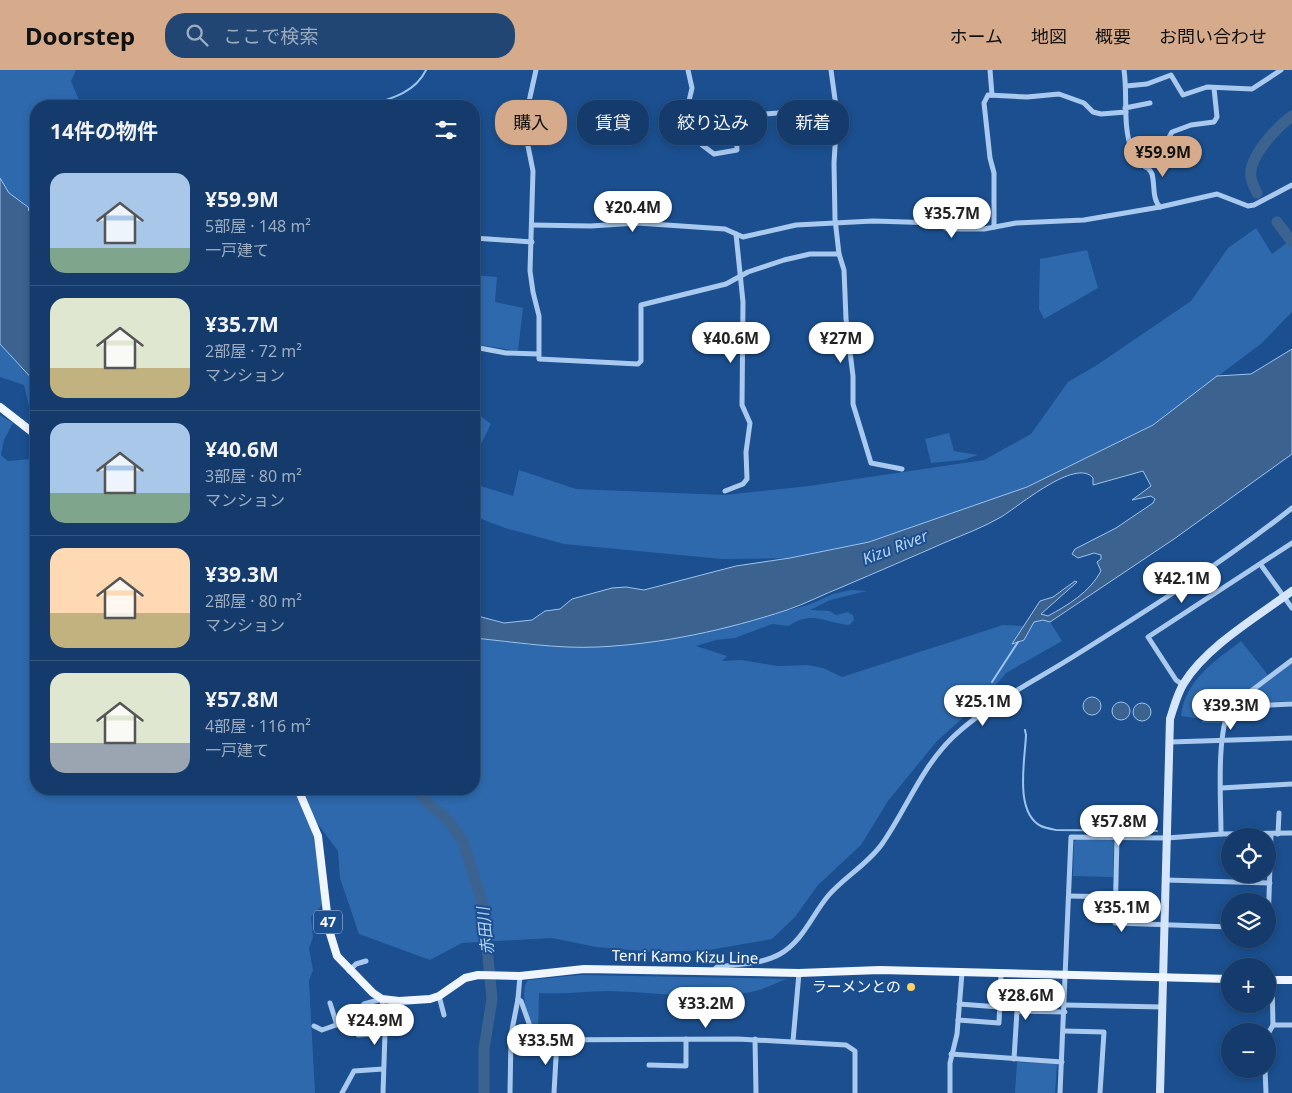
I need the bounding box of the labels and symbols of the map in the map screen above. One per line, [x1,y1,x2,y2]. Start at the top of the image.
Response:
pin: ¥59.9M [1122,136,1204,178]
pin: ¥20.4M [592,190,674,233]
pin: ¥35.7M [911,196,993,239]
pin: ¥40.6M [690,322,772,364]
pin: ¥27M [811,322,871,364]
water label: Kizu River [859,524,932,570]
pin: ¥42.1M [1141,562,1223,604]
pin: ¥25.1M [942,684,1024,727]
pin: ¥39.3M [1190,688,1272,731]
pin: ¥57.8M [1078,804,1160,847]
pin: ¥35.1M [1081,890,1163,933]
water label: 赤田川 [471,904,498,956]
road number: 47 [314,910,342,934]
street label: Tenri Kamo Kizu Line [612,945,758,967]
place label: ラーメンとの [812,976,901,996]
pin: ¥28.6M [985,978,1067,1021]
marker: ラーメンとの [905,981,917,993]
pin: ¥33.2M [665,986,747,1029]
pin: ¥24.9M [334,1004,416,1046]
pin: ¥33.5M [505,1024,587,1066]

